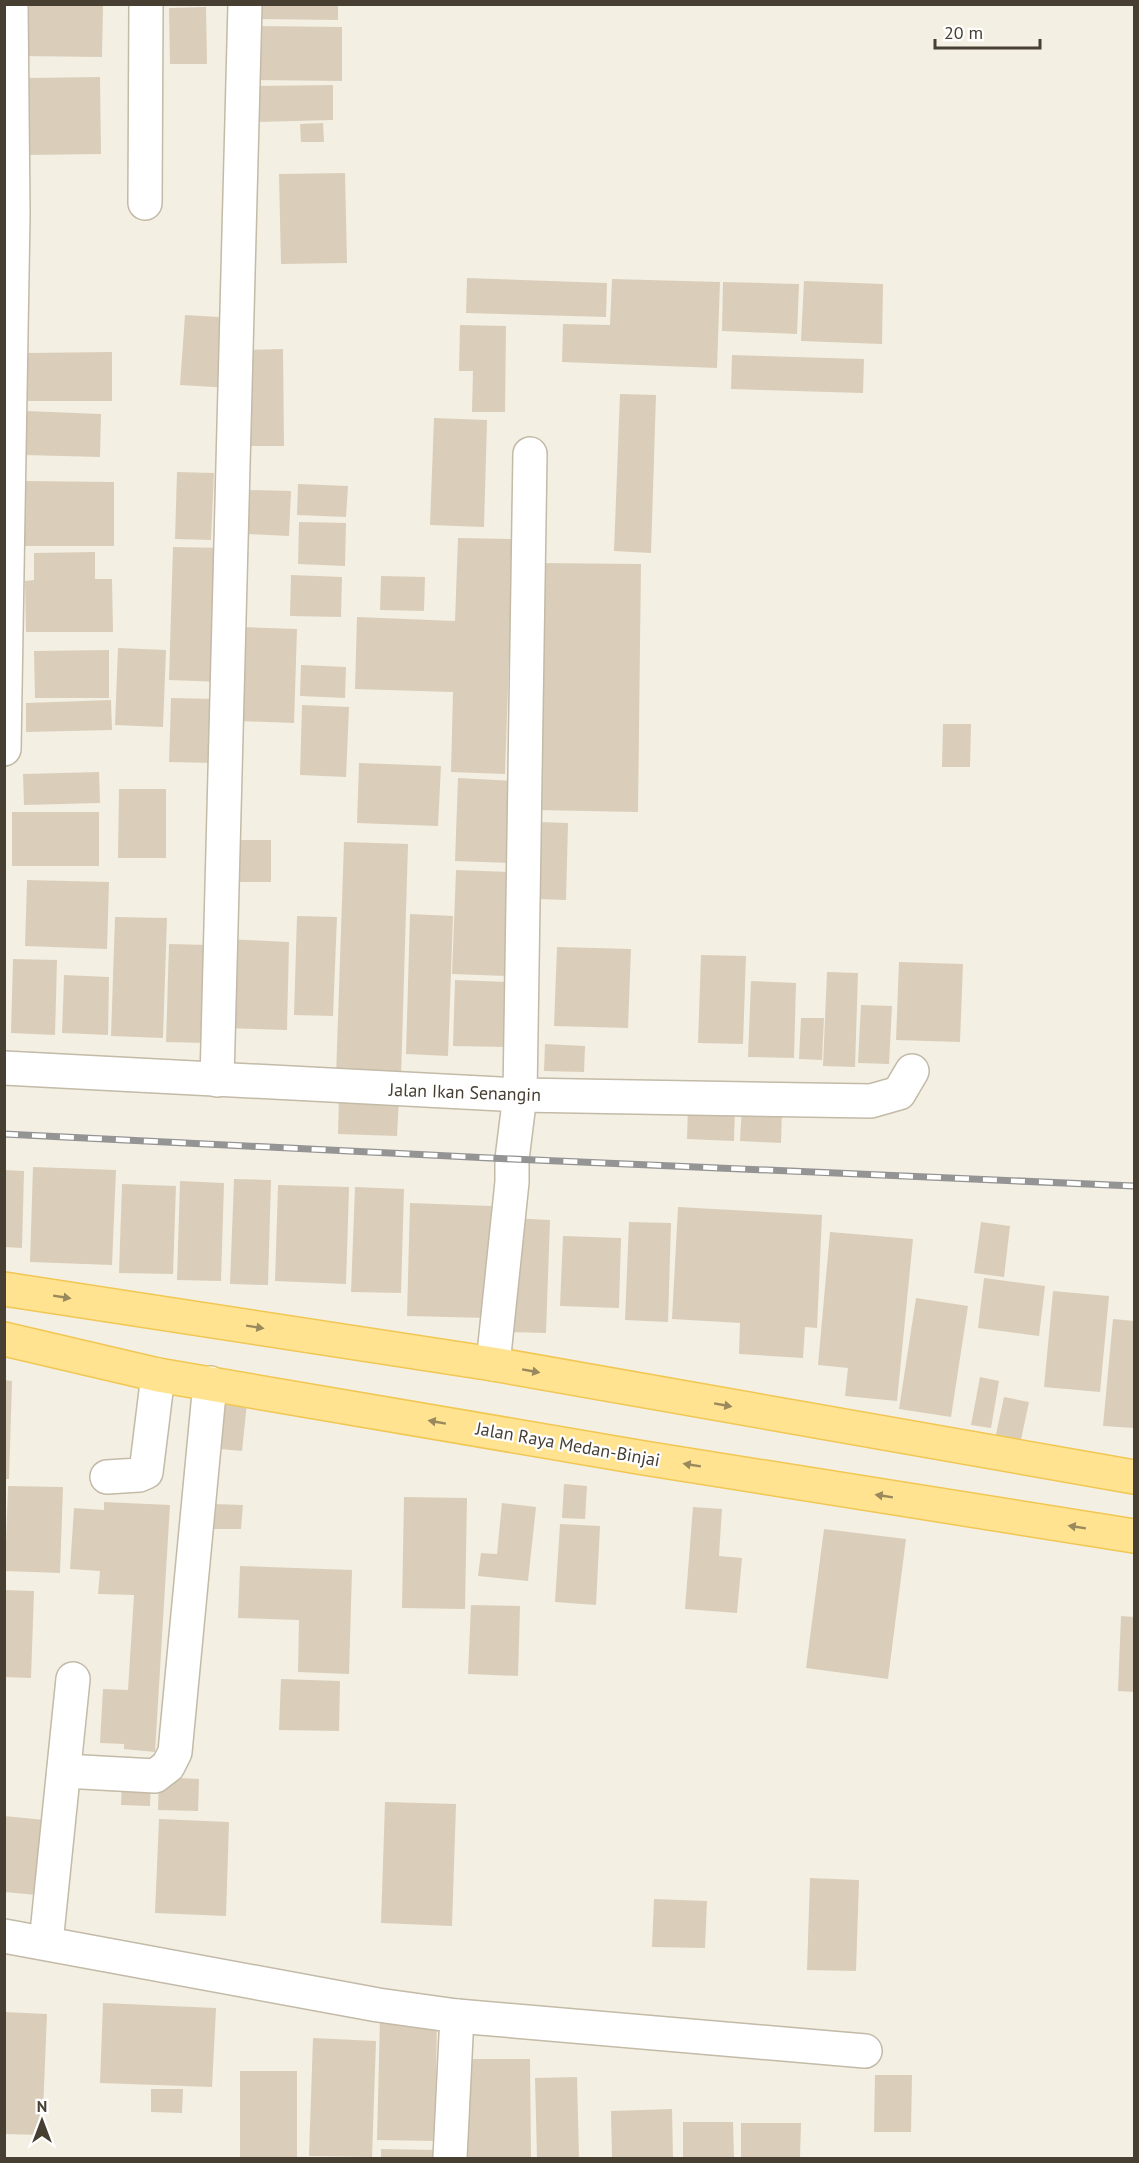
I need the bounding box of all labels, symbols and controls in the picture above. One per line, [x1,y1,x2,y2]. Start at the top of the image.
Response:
scale bar [935,12,1040,50]
text: 20 m [944,21,983,44]
street label: Jalan Ikan Senangin [388,1078,541,1106]
one-way arrow [53,1293,72,1302]
one-way arrow [246,1323,265,1332]
one-way arrow [521,1367,540,1376]
one-way arrow [713,1400,732,1409]
street label: Jalan Raya Medan-Binjai [473,1416,662,1472]
one-way arrow [428,1417,447,1426]
one-way arrow [682,1461,701,1470]
one-way arrow [875,1491,894,1500]
one-way arrow [1067,1522,1086,1531]
north arrow [12,2091,72,2151]
text: N [37,2096,47,2116]

